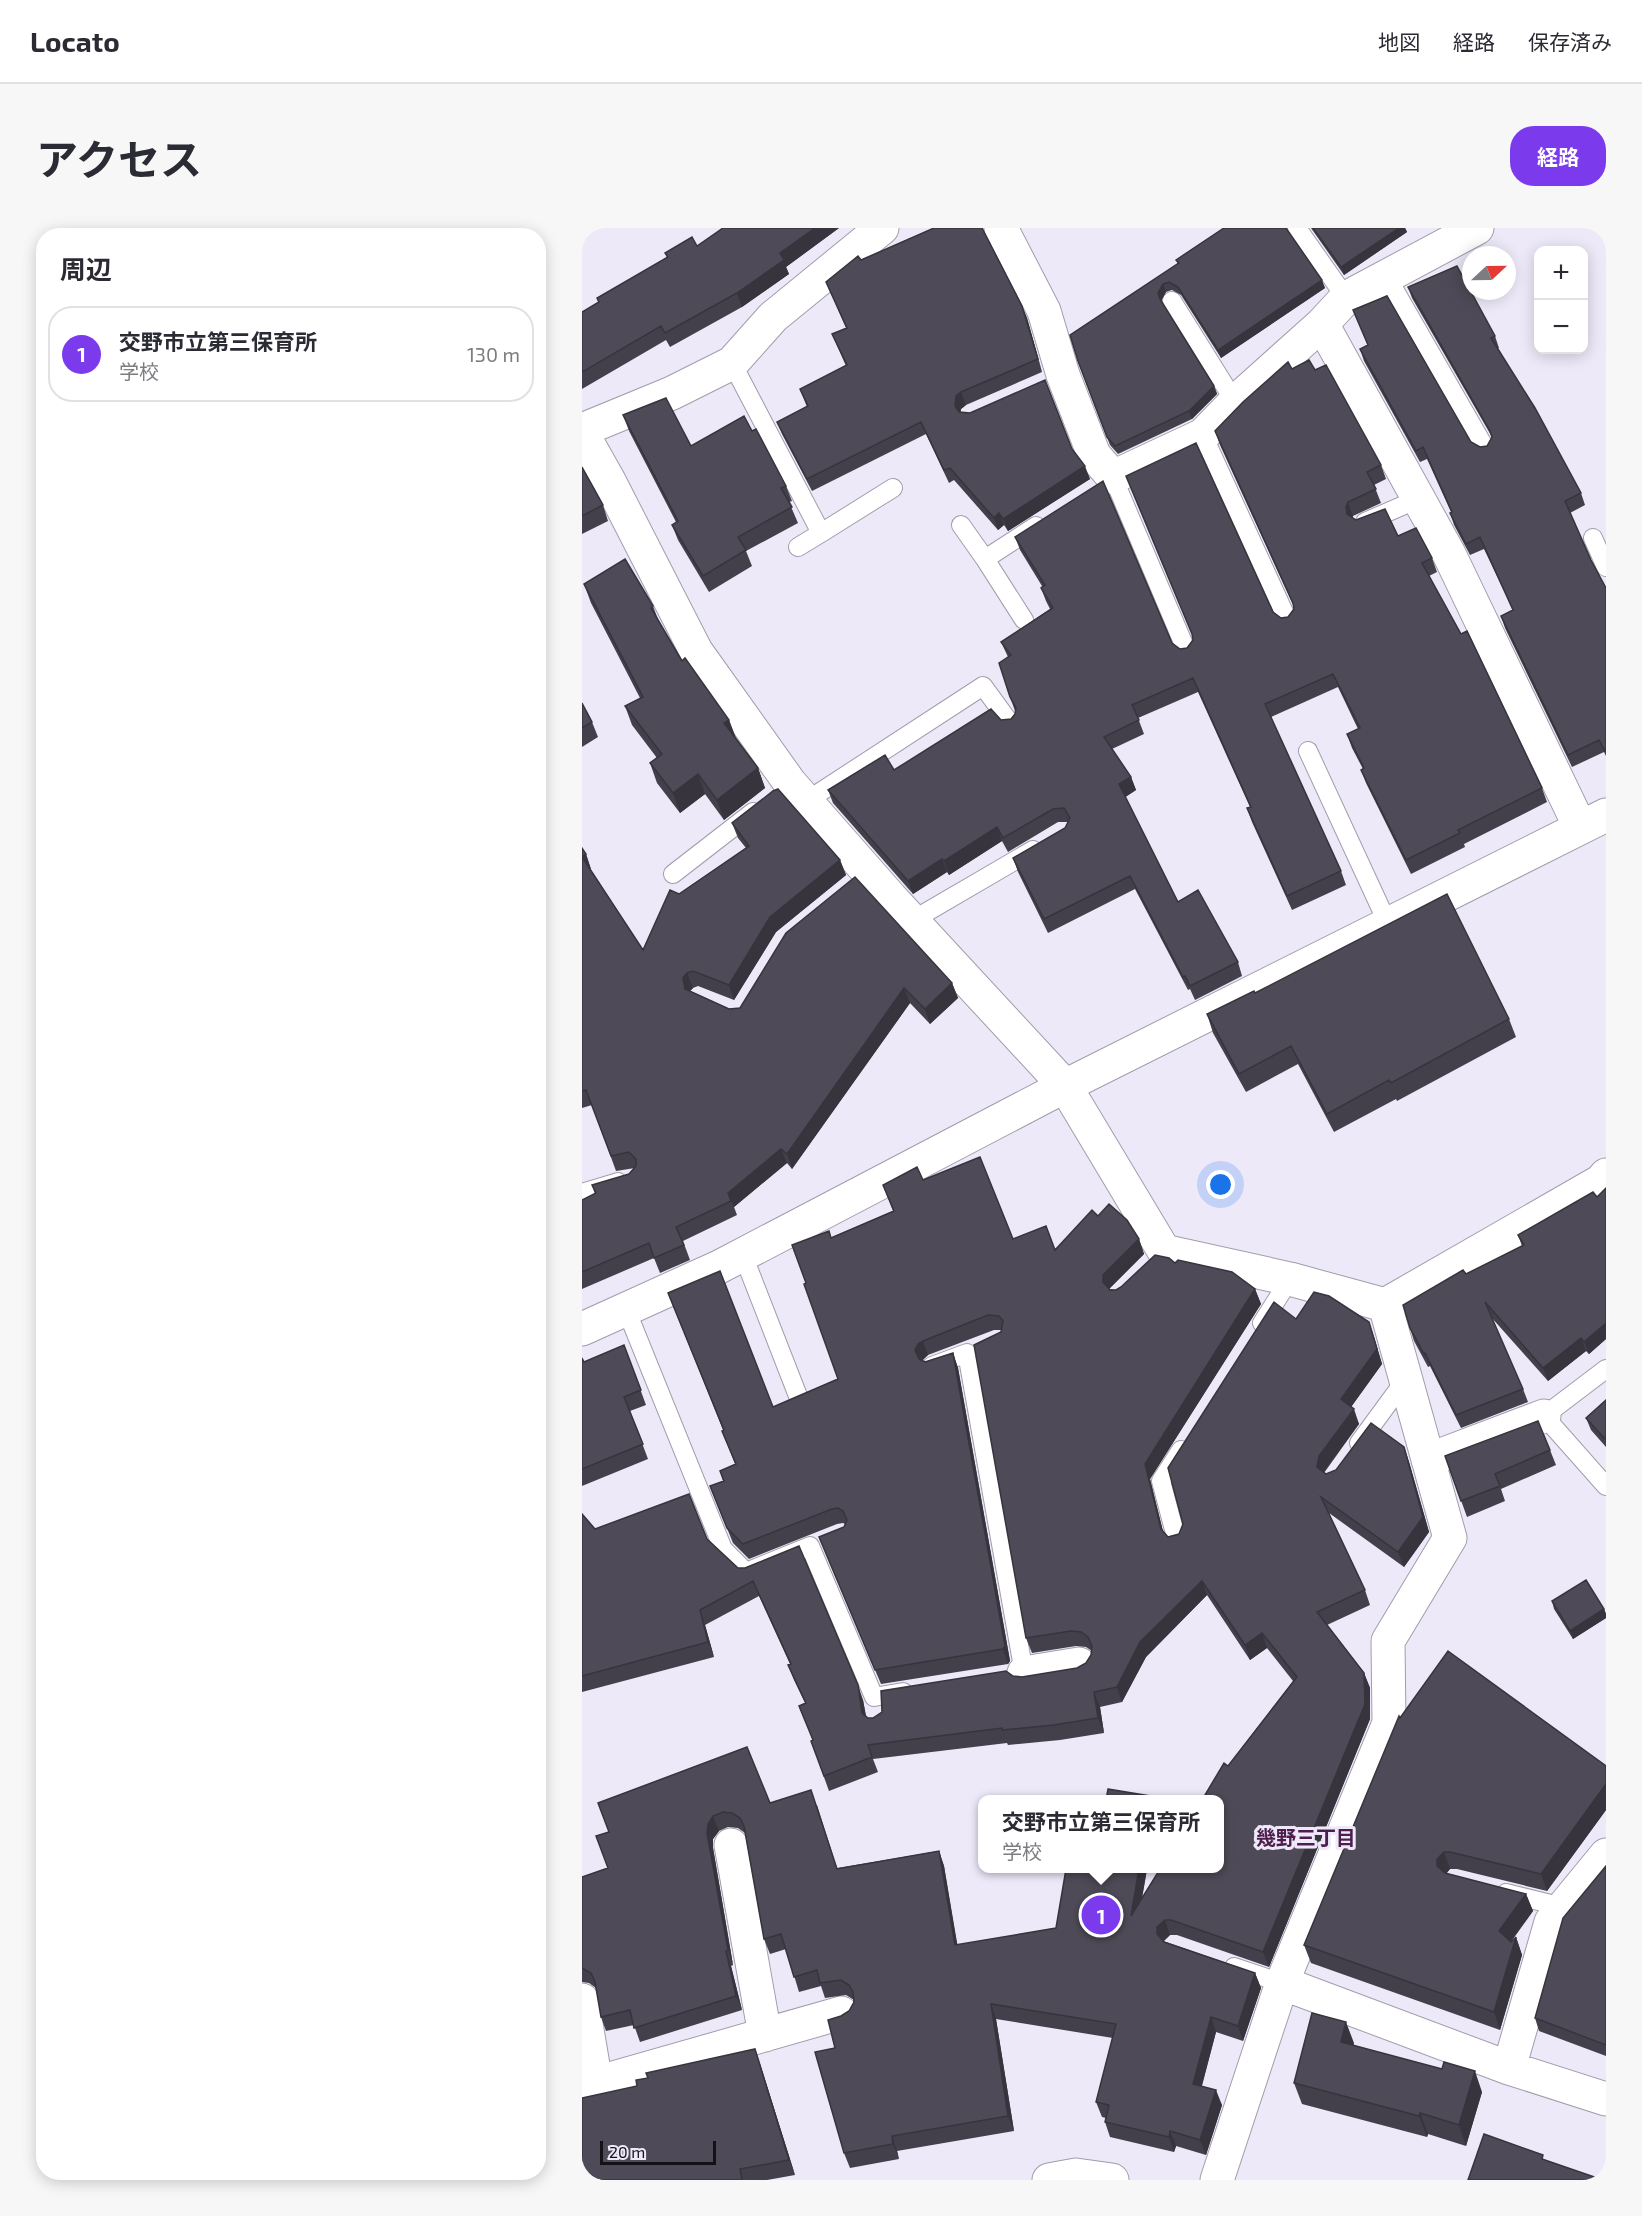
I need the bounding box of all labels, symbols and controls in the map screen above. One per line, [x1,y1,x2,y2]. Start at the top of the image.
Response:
text: Locato [30,24,120,58]
text: 地図 [1378,29,1420,54]
text: 経路 [1453,29,1495,54]
text: 保存済み [1528,29,1612,54]
button: 経路 [1510,126,1606,186]
text: アクセス [36,133,202,183]
north arrow [1462,246,1516,300]
map controls [1534,246,1588,354]
button: + [1534,246,1588,300]
text: 周辺 [60,253,112,284]
button: − [1534,300,1588,354]
text: 交野市立第三保育所 [119,328,317,354]
text: 1 [77,342,86,366]
text: 130 m [467,342,520,366]
text: 学校 [119,359,159,383]
your location [1206,1170,1235,1199]
popup [978,1795,1224,1873]
text: 交野市立第三保育所 [1002,1808,1200,1834]
district label: 幾野三丁目 [1256,1825,1356,1849]
text: 学校 [1002,1839,1042,1863]
pin: 1 [1082,1892,1120,1938]
scale bar [600,2138,716,2166]
text: 20 m [609,2142,645,2161]

